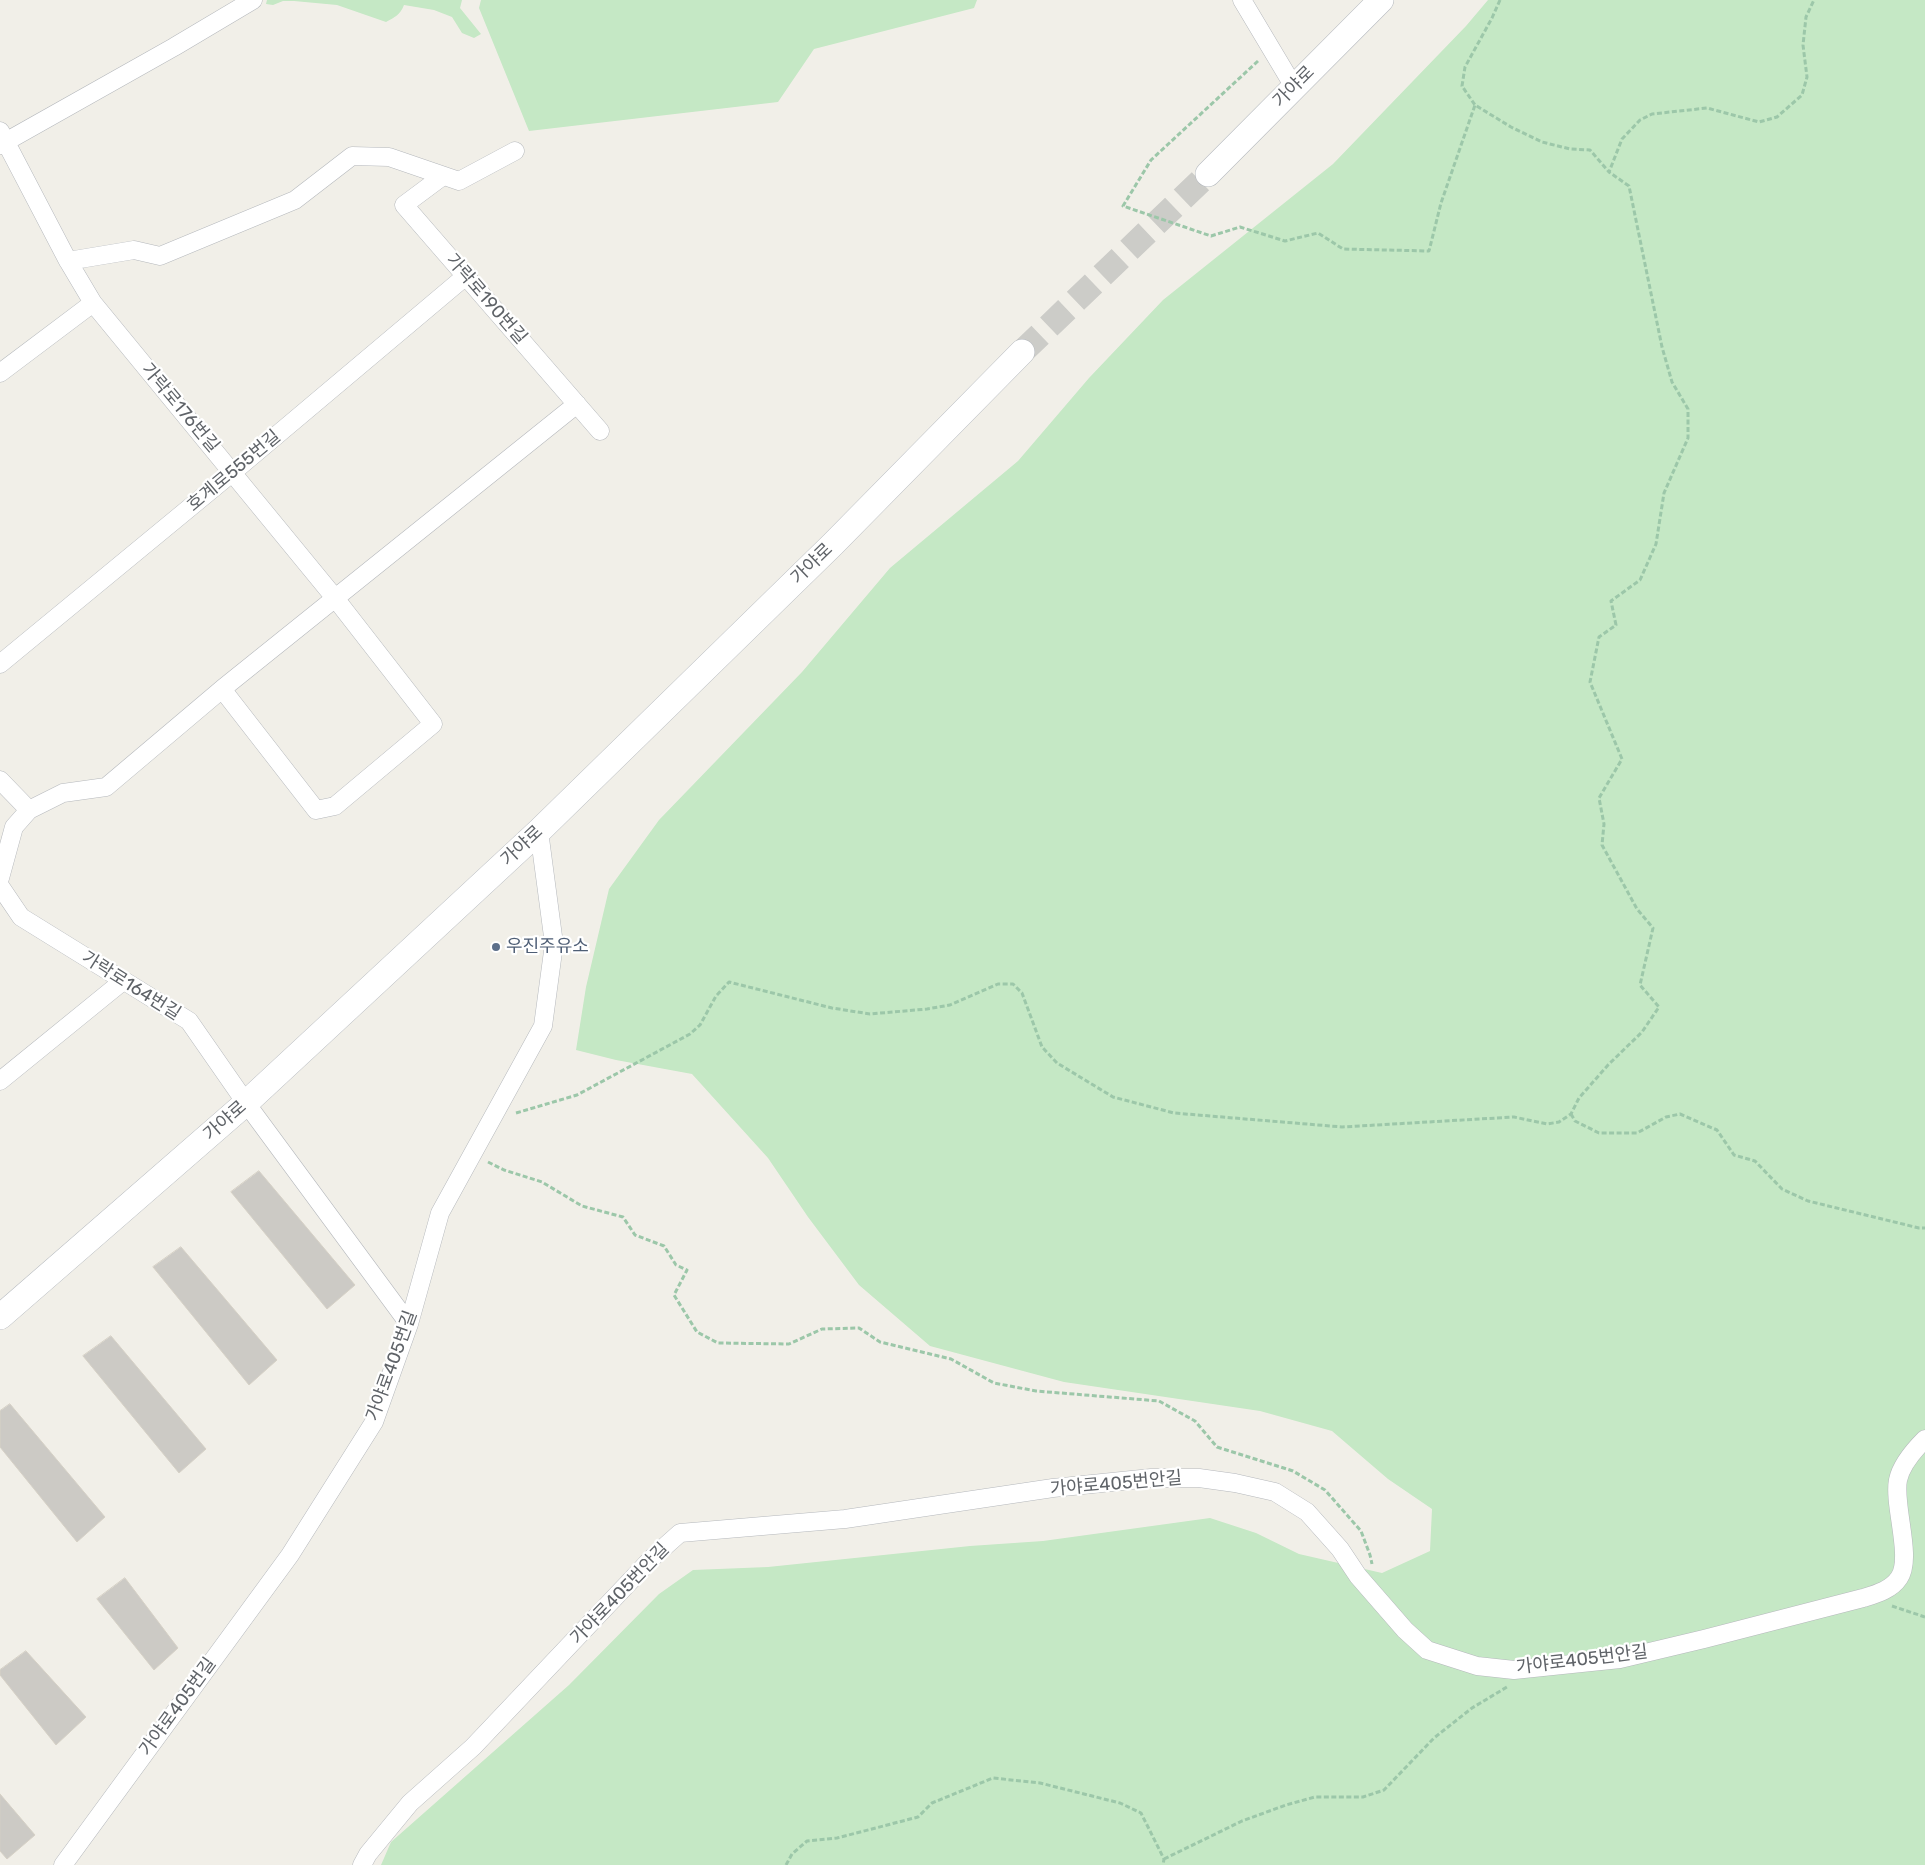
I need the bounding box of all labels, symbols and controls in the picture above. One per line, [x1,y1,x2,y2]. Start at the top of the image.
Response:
street label: 가야로 [1269,62,1319,112]
street label: 가락로190번길 [441,249,531,349]
street label: 가락로176번길 [136,359,224,457]
street label: 호계로555번길 [183,426,285,516]
street label: 가야로 [787,539,837,589]
street label: 가야로 [496,821,548,871]
place label: 우진주유소 [506,936,589,958]
marker: 우진주유소 [490,941,502,953]
street label: 가락로164번길 [78,947,184,1025]
street label: 가야로 [199,1097,251,1145]
street label: 가야로405번길 [362,1308,422,1424]
street label: 가야로405번안길 [1049,1467,1183,1501]
street label: 가야로405번안길 [566,1539,674,1649]
street label: 가야로405번안길 [1515,1641,1649,1679]
street label: 가야로405번길 [135,1654,221,1760]

